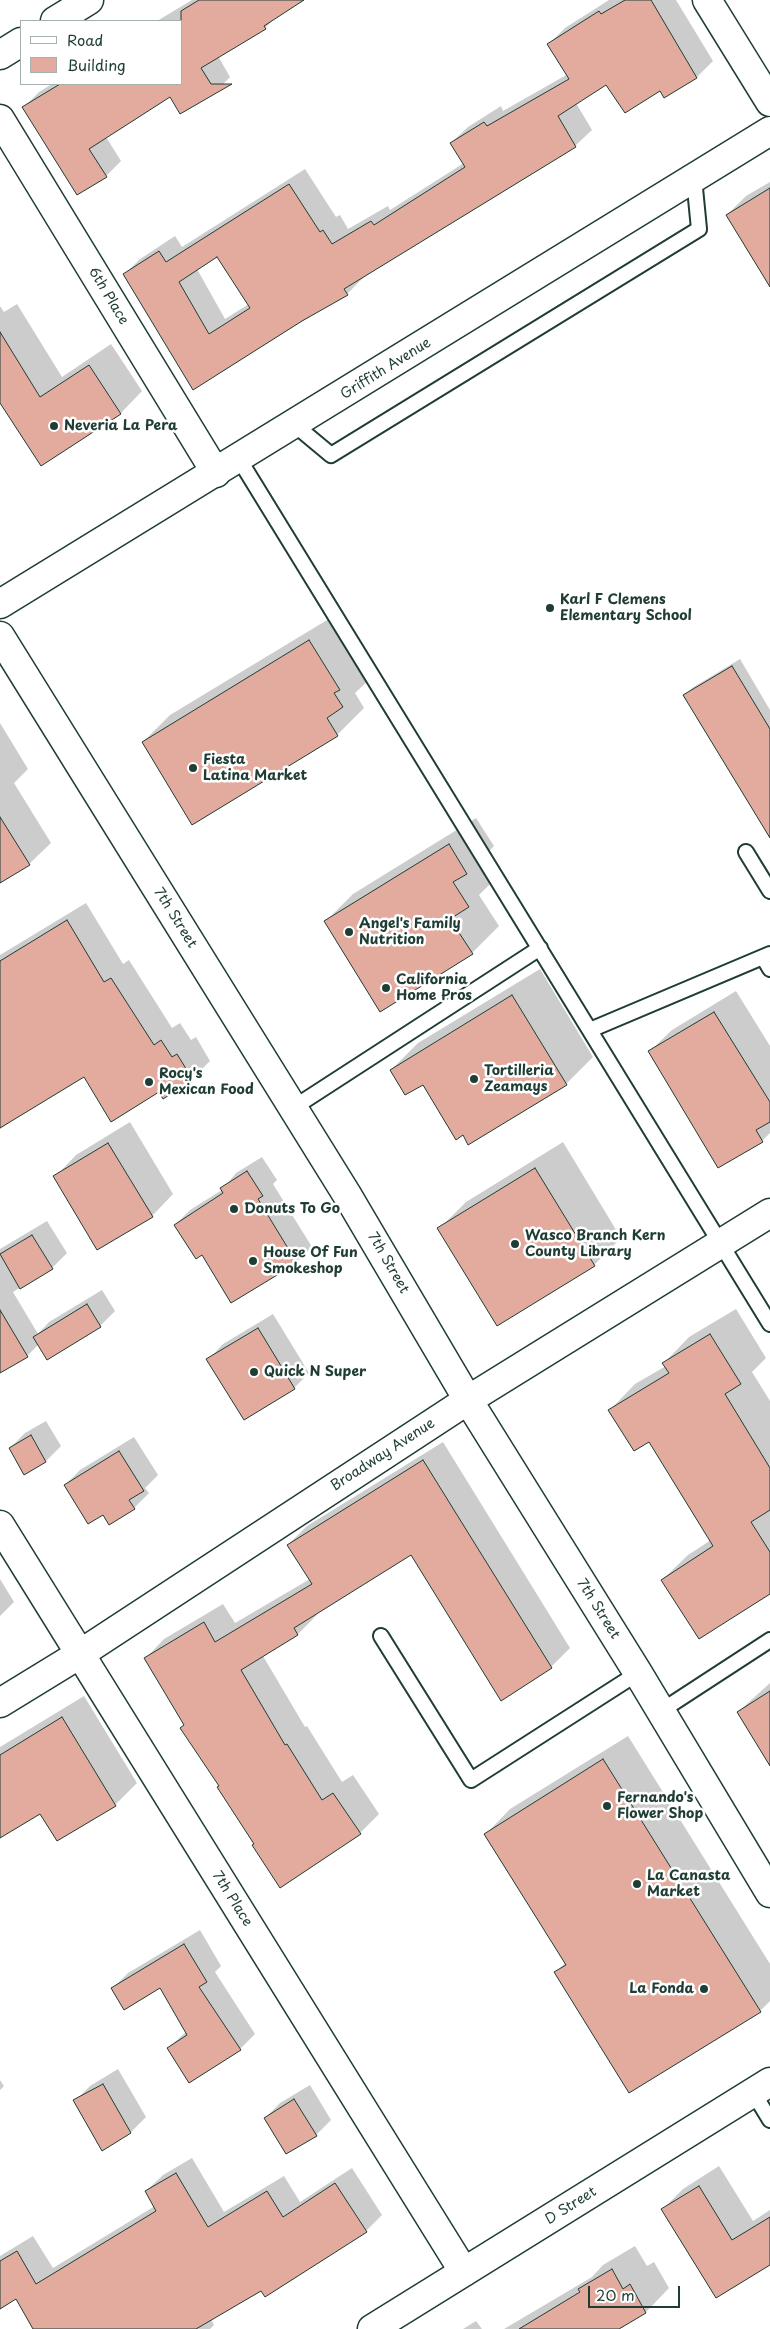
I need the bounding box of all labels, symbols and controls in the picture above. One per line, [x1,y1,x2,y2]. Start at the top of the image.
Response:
legend [20,20,182,85]
text: Road [67,28,103,51]
text: Building [67,53,126,76]
street label: 6th Place [84,264,132,328]
street label: Griffith Avenue [338,335,434,403]
place label: Neveria La Pera [64,418,178,434]
marker: Neveria La Pera [48,420,60,432]
place label: Karl F Clemens Elementary School [560,592,692,624]
marker: Karl F Clemens Elementary School [544,602,556,614]
place label: Fiesta Latina Market [203,752,307,784]
marker: Fiesta Latina Market [187,762,199,774]
street label: 7th Street [150,885,200,951]
place label: Angel's Family Nutrition [359,916,461,949]
marker: Angel's Family Nutrition [343,926,355,938]
place label: California Home Pros [396,972,472,1004]
marker: California Home Pros [380,982,392,994]
place label: Tortilleria Zeamays [484,1063,554,1096]
place label: Rocy's Mexican Food [159,1066,254,1098]
marker: Tortilleria Zeamays [468,1073,480,1085]
marker: Rocy's Mexican Food [143,1076,155,1088]
place label: Donuts To Go [244,1201,340,1217]
marker: Donuts To Go [228,1203,240,1215]
place label: Wasco Branch Kern County Library [525,1228,666,1260]
street label: 7th Street [364,1229,412,1297]
marker: Wasco Branch Kern County Library [509,1238,521,1250]
place label: House Of Fun Smokeshop [263,1245,358,1278]
marker: House Of Fun Smokeshop [247,1255,259,1267]
place label: Quick N Super [264,1364,366,1380]
marker: Quick N Super [248,1366,260,1378]
street label: Broadway Avenue [328,1415,438,1495]
street label: 7th Street [573,1576,623,1642]
place label: Fernando's Flower Shop [617,1790,703,1822]
marker: Fernando's Flower Shop [601,1800,613,1812]
street label: 7th Place [208,1868,256,1930]
place label: La Canasta Market [647,1868,730,1900]
marker: La Canasta Market [631,1878,643,1890]
place label: La Fonda [629,1981,694,1997]
marker: La Fonda [698,1983,710,1995]
street label: D Street [542,2184,600,2228]
scale bar [590,2276,682,2308]
text: 20 m [596,2283,635,2306]

